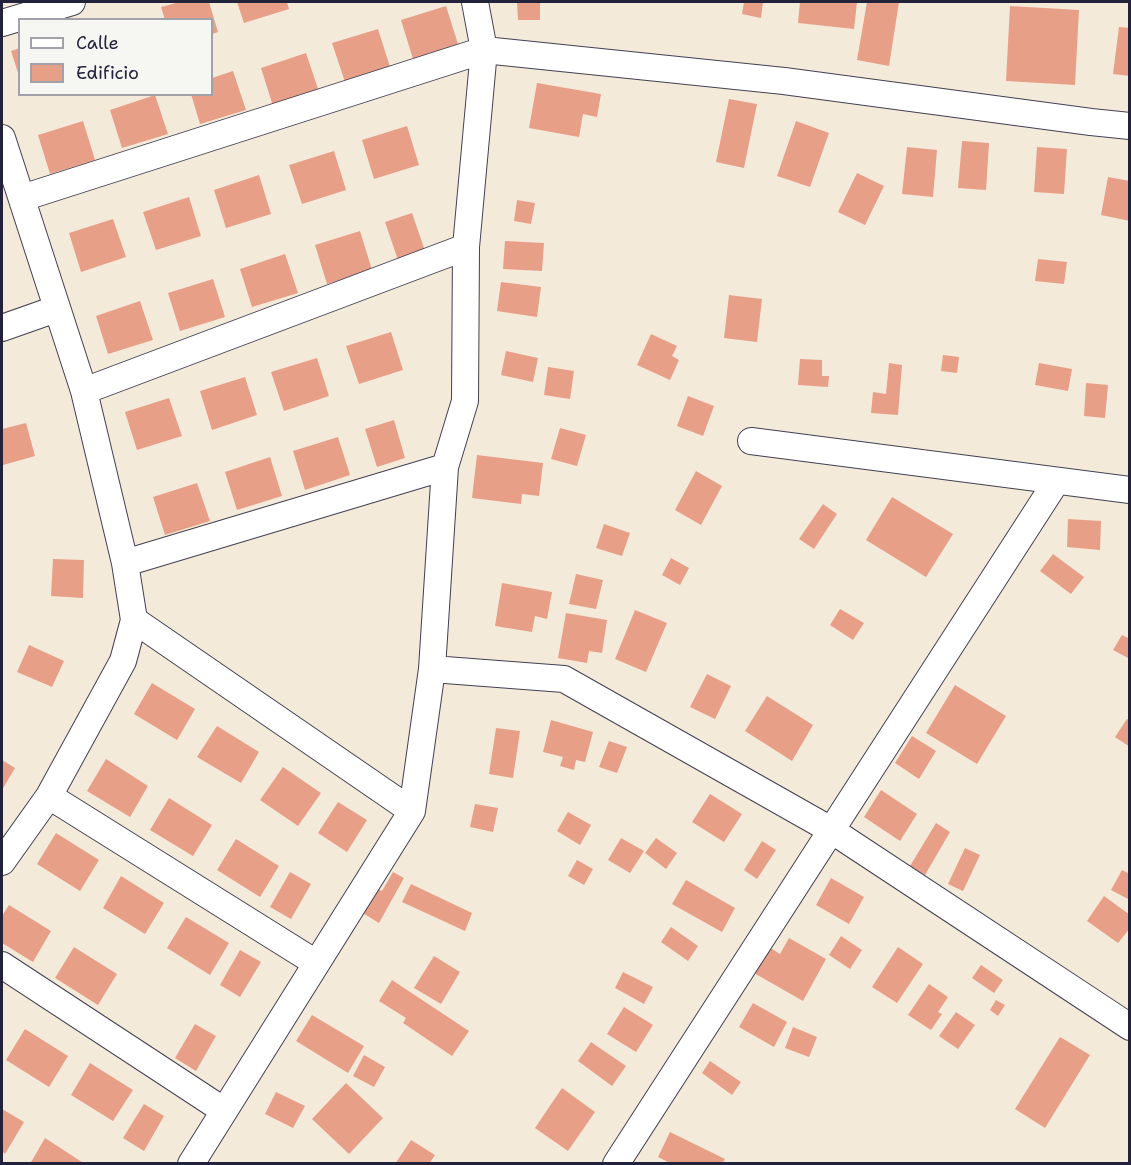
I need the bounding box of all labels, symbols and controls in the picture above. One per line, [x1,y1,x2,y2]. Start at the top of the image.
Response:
legend [18,18,213,96]
text: Calle [76,31,119,55]
text: Edificio [76,61,139,85]

